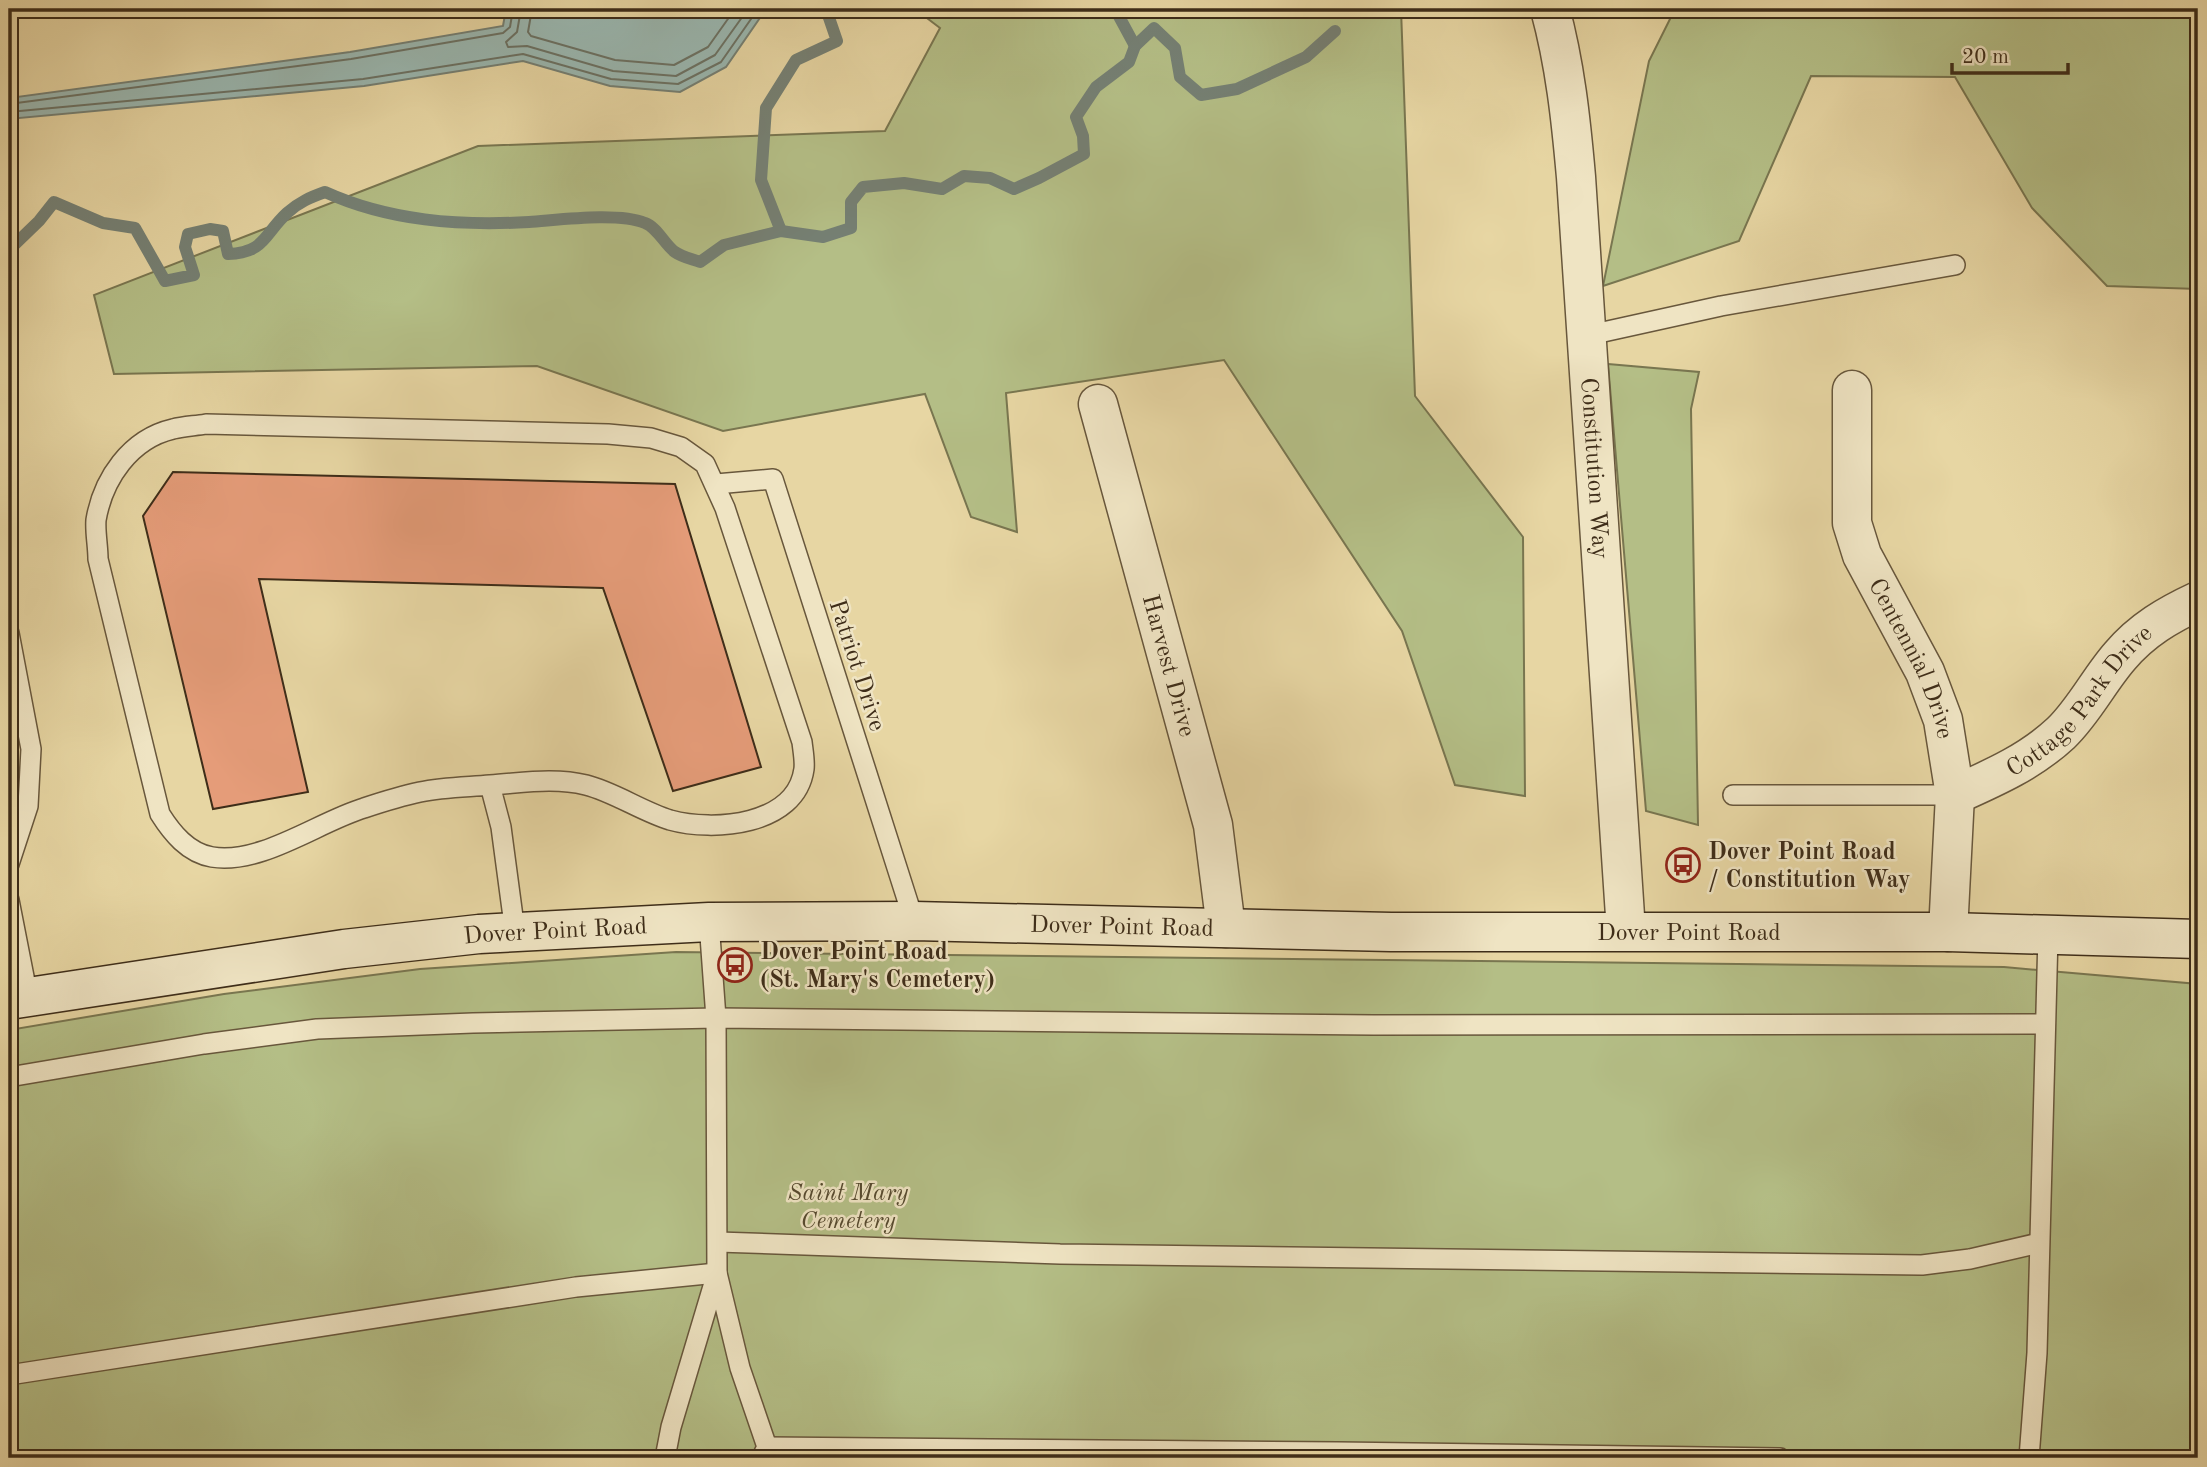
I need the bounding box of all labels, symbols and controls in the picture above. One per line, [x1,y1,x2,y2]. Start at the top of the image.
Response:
scale bar [1952,32,2067,76]
text: 20 m [1962,47,2009,68]
street label: Constitution Way [1575,377,1611,560]
street label: Centennial Drive [1863,575,1956,741]
street label: Harvest Drive [1137,592,1198,740]
street label: Patriot Drive [824,597,889,734]
street label: Cottage Park Drive [2003,621,2157,782]
place label: Dover Point Road / Constitution Way [1708,841,1911,893]
bus stop icon: Dover Point Road / Constitution Way [1664,846,1702,884]
street label: Dover Point Road [1030,914,1214,942]
street label: Dover Point Road [462,915,648,950]
street label: Dover Point Road [1597,922,1781,946]
place label: Dover Point Road (St. Mary's Cemetery) [760,941,995,993]
bus stop icon: Dover Point Road (St. Mary's Cemetery) [716,946,754,984]
park label: Saint Mary Cemetery [788,1182,909,1234]

